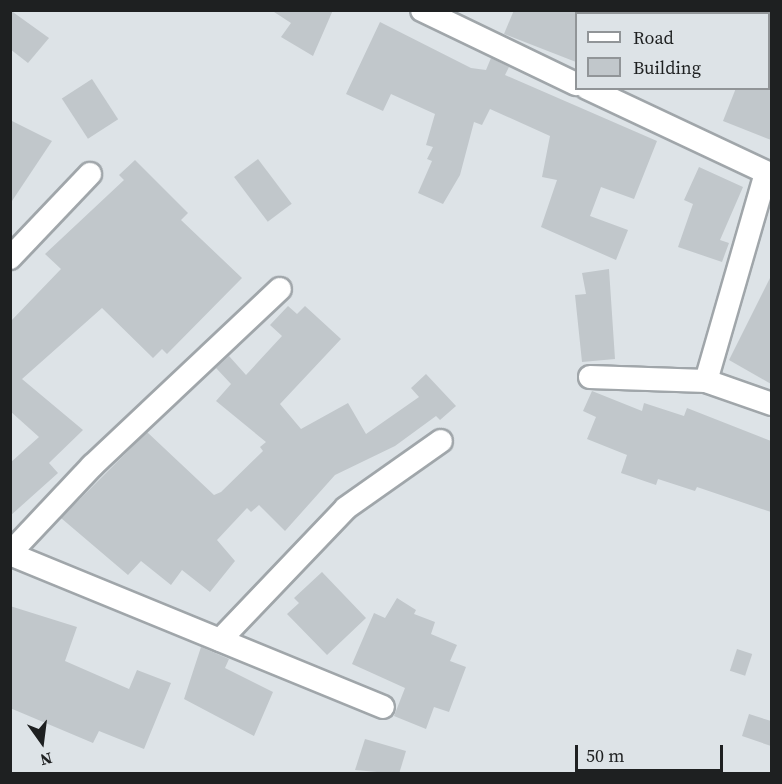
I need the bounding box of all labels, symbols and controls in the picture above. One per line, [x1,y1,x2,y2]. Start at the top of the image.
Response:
legend [575,12,770,90]
text: Road [633,25,674,50]
text: Building [633,55,701,80]
north arrow [12,712,72,772]
scale bar [578,733,726,771]
text: 50 m [586,743,624,768]
text: N [38,747,55,772]

